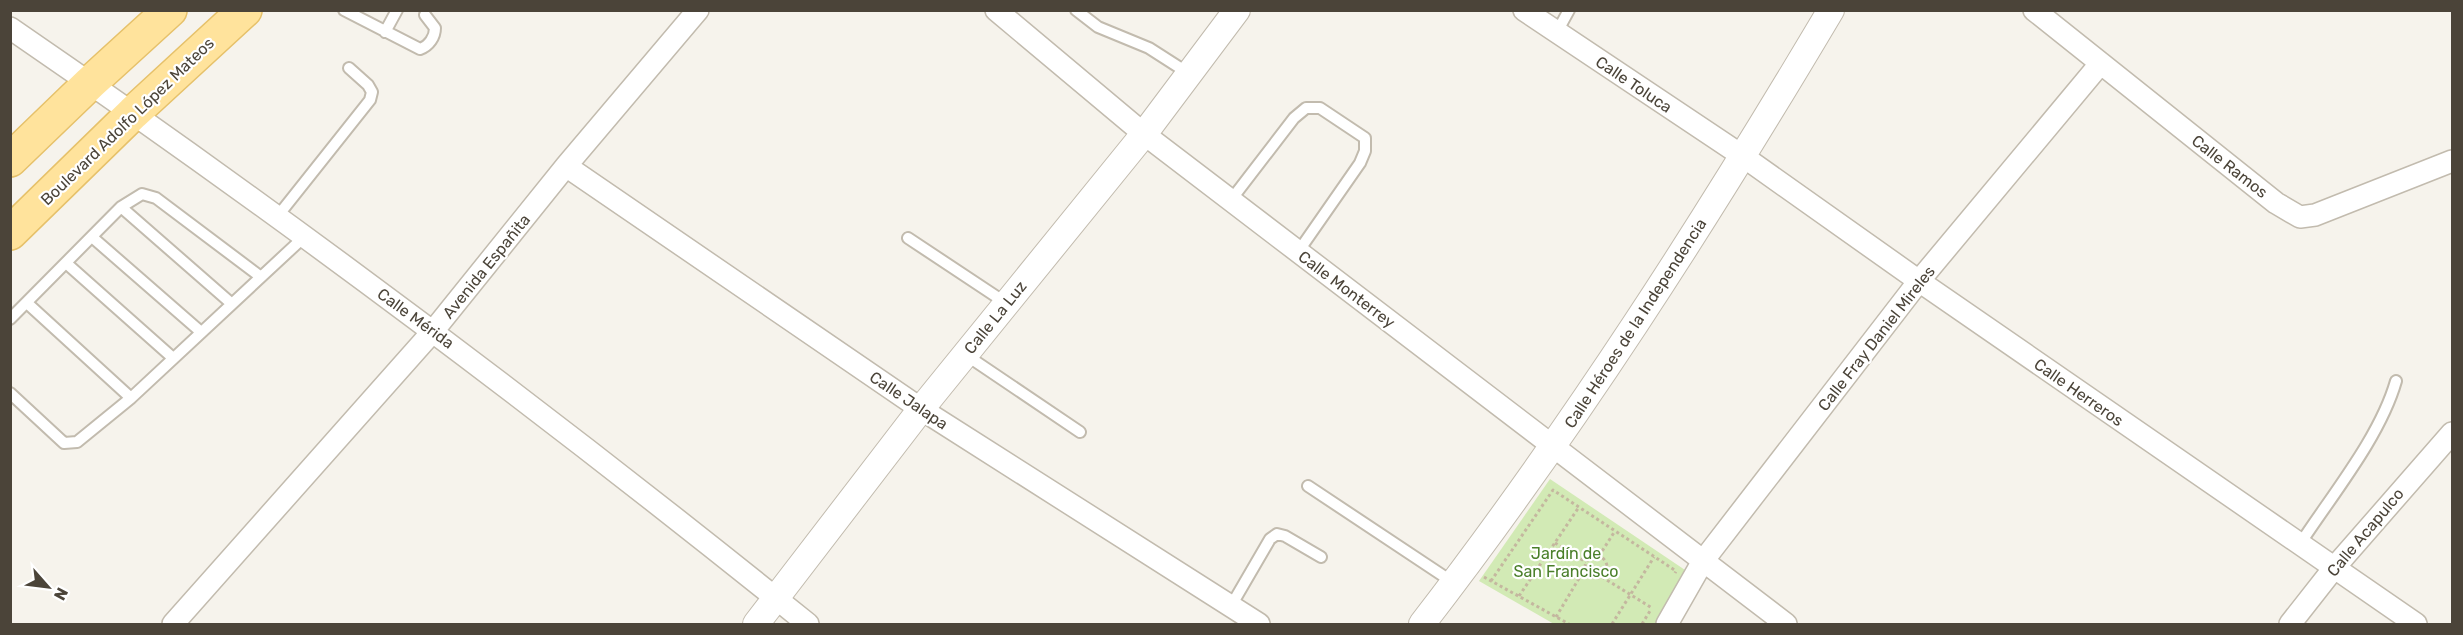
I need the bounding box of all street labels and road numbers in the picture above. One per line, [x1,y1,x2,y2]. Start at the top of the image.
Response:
street label: Boulevard Adolfo López Mateos [37,33,218,209]
street label: Calle Toluca [1592,52,1675,117]
street label: Calle Ramos [2188,131,2271,202]
street label: Avenida Españita [439,210,534,322]
street label: Calle Héroes de la Independencia [1560,215,1710,432]
street label: Calle Monterrey [1295,247,1399,332]
street label: Calle Fray Daniel Mireles [1814,262,1939,415]
street label: Calle La Luz [960,277,1031,358]
street label: Calle Mérida [374,284,458,353]
street label: Calle Herreros [2030,355,2127,430]
street label: Calle Jalapa [866,367,951,433]
street label: Calle Acapulco [2323,484,2408,580]

